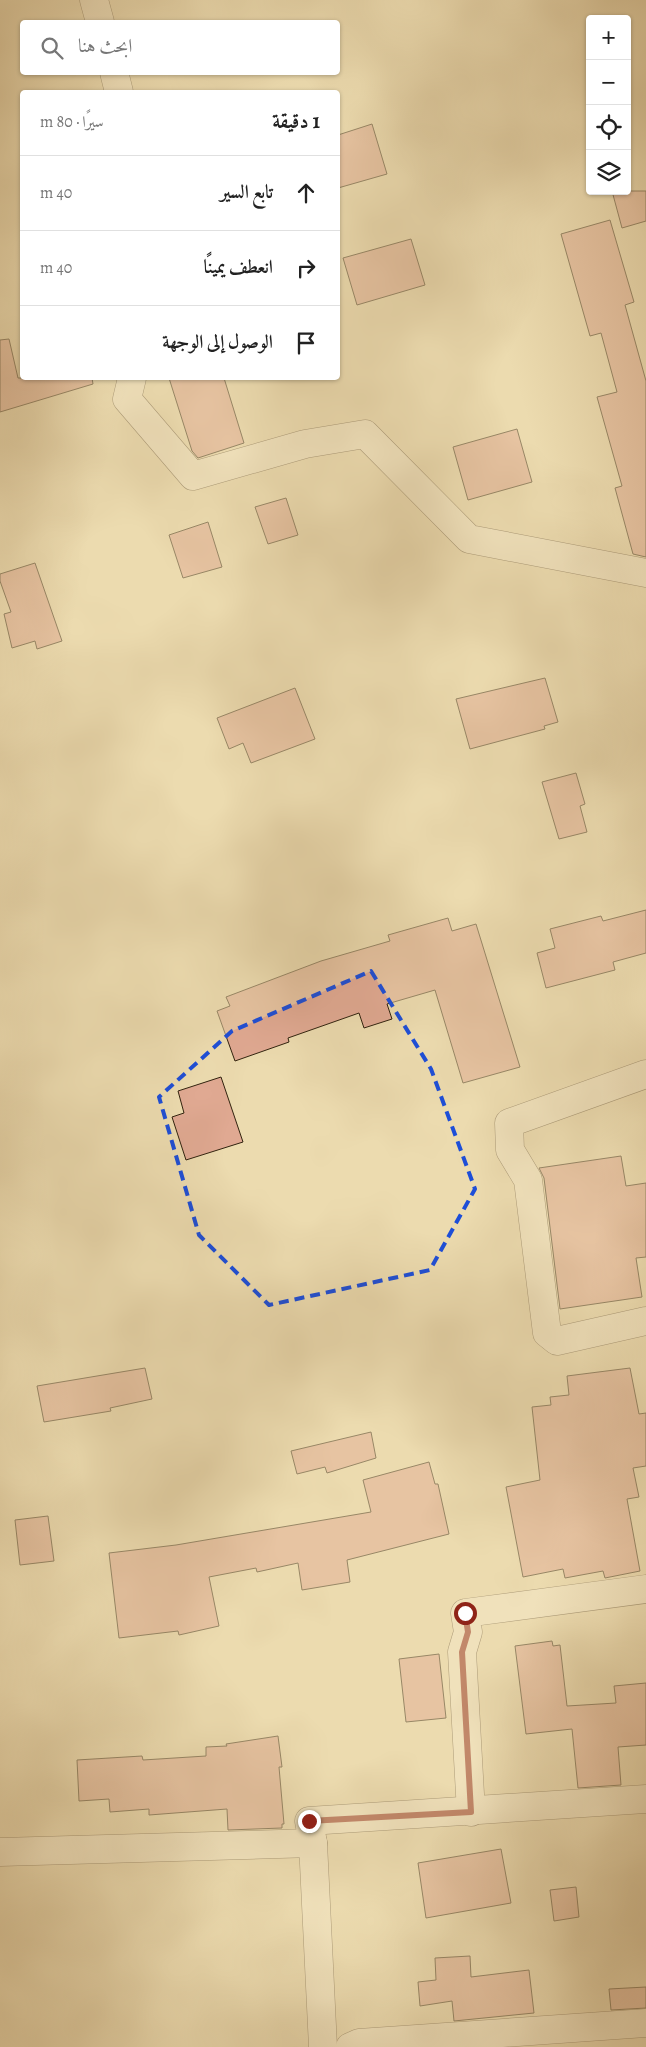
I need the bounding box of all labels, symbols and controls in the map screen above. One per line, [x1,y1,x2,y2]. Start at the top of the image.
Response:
map controls [586,15,631,195]
button: + [586,15,631,60]
search box [20,20,340,75]
text: ابحث هنا [78,33,132,59]
icon: search [38,34,66,62]
button: − [586,60,631,105]
button: locate [586,105,631,150]
text: 1 دقيقة [272,107,320,135]
text: سيرًا · 80 m [40,111,104,133]
button: layers [586,150,631,195]
text: تابع السير [220,179,273,205]
icon: ahead [292,179,320,207]
text: 40 m [40,182,72,204]
text: انعطف يمينًا [203,254,273,280]
icon: right [292,254,320,282]
text: 40 m [40,257,72,279]
text: الوصول إلى الوجهة [162,329,273,355]
icon: arrive [292,329,320,357]
route start [454,1602,477,1625]
route end [298,1810,321,1833]

